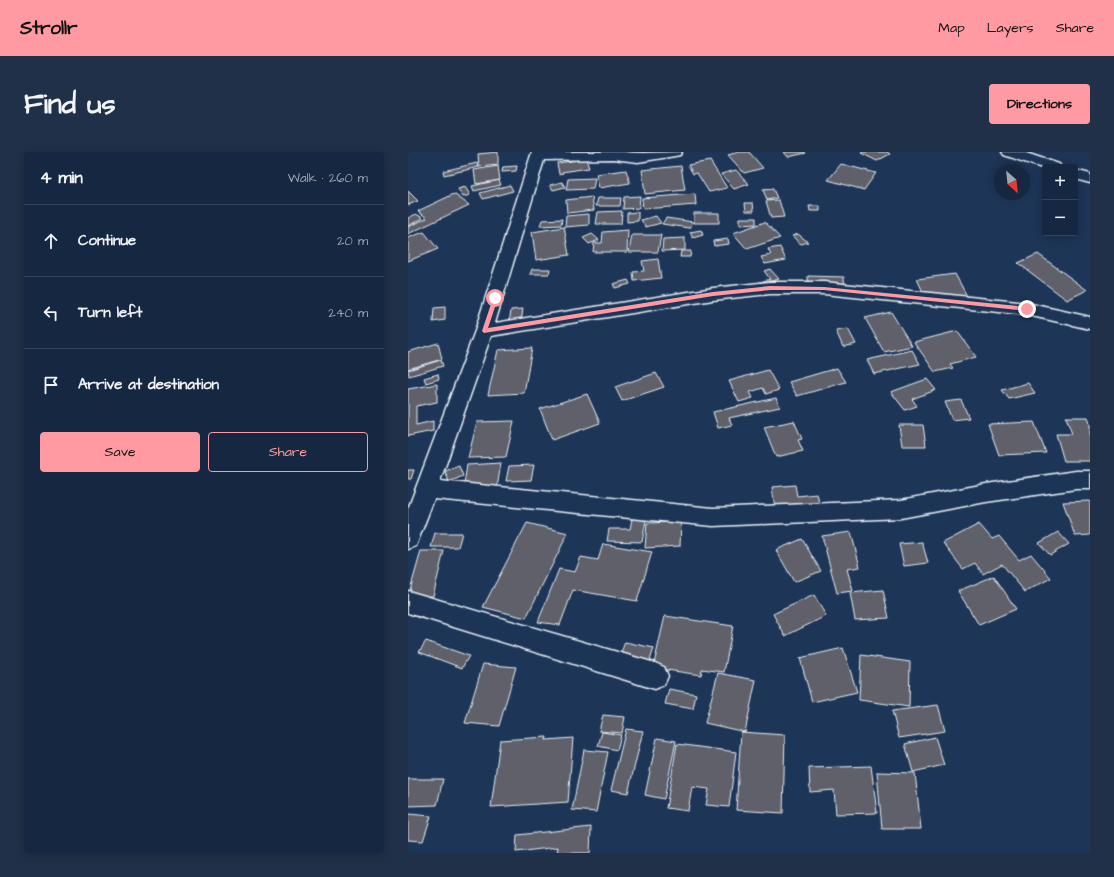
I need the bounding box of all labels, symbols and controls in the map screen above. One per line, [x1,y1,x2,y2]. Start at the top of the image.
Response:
text: Strollr [20,15,78,42]
text: Map [938,18,965,38]
text: Layers [987,18,1034,38]
text: Share [1056,18,1094,38]
button: Directions [989,84,1090,124]
text: Find us [24,85,115,124]
north arrow [994,164,1030,200]
map controls [1042,164,1078,236]
button: + [1042,164,1078,200]
text: 4 min [40,166,83,190]
text: Walk · 260 m [288,169,368,187]
button: − [1042,200,1078,236]
icon: ahead [40,230,62,252]
text: Continue [78,230,136,251]
text: 20 m [337,232,368,250]
route start [486,289,504,307]
route end [1018,300,1036,318]
icon: left [40,302,62,324]
text: Turn left [78,302,142,323]
text: 240 m [328,304,368,322]
icon: arrive [40,374,62,396]
text: Arrive at destination [78,374,219,395]
button: Save [40,432,200,472]
button: Share [208,432,368,472]

